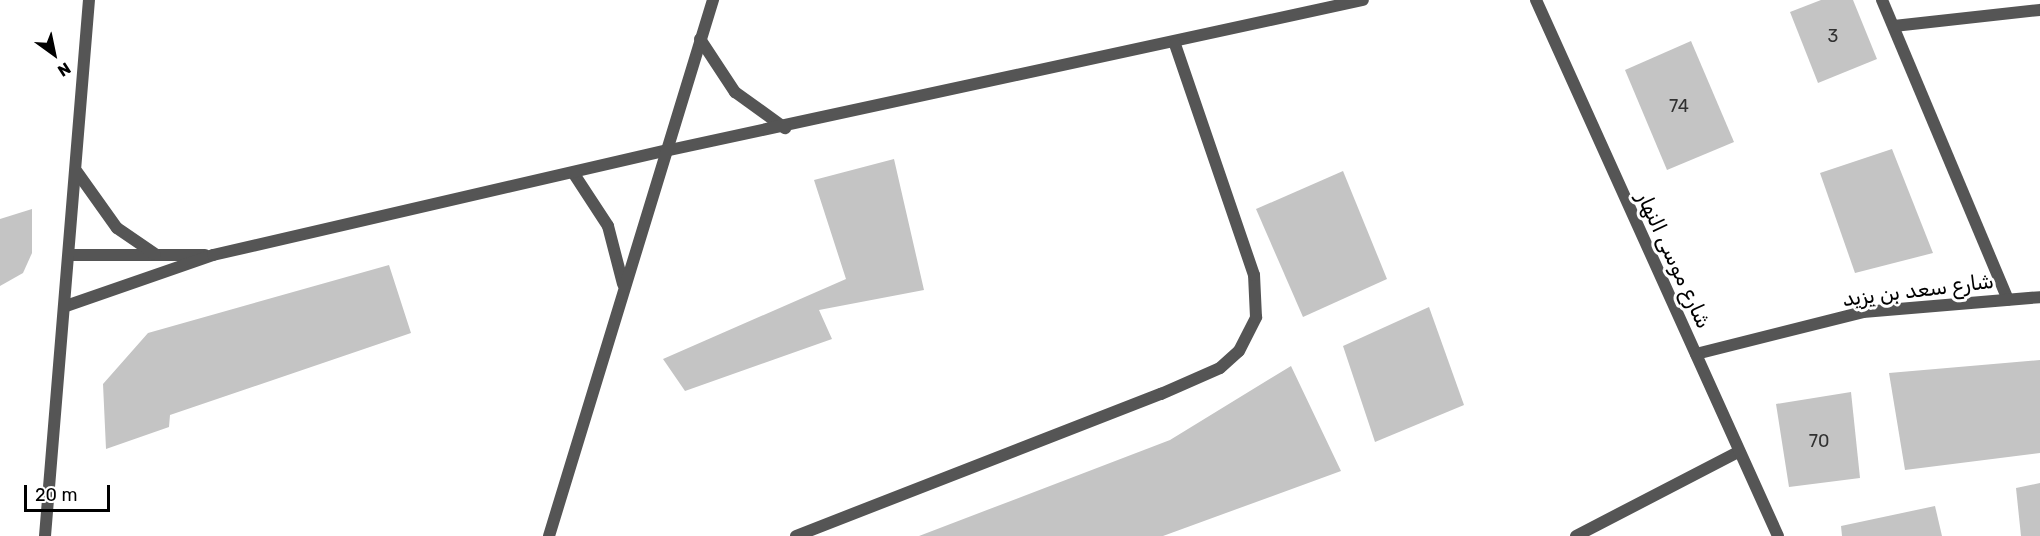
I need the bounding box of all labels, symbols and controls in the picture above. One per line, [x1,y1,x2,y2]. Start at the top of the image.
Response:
north arrow [24,24,84,84]
house number: 3 [1828,25,1838,47]
text: N [54,58,74,81]
house number: 74 [1669,95,1689,117]
street label: شارع موسى النهار [1631,188,1717,332]
street label: شارع سعد بن يزيد [1841,268,1995,312]
house number: 70 [1809,430,1829,452]
scale bar [27,473,112,511]
text: 20 m [35,484,77,506]

